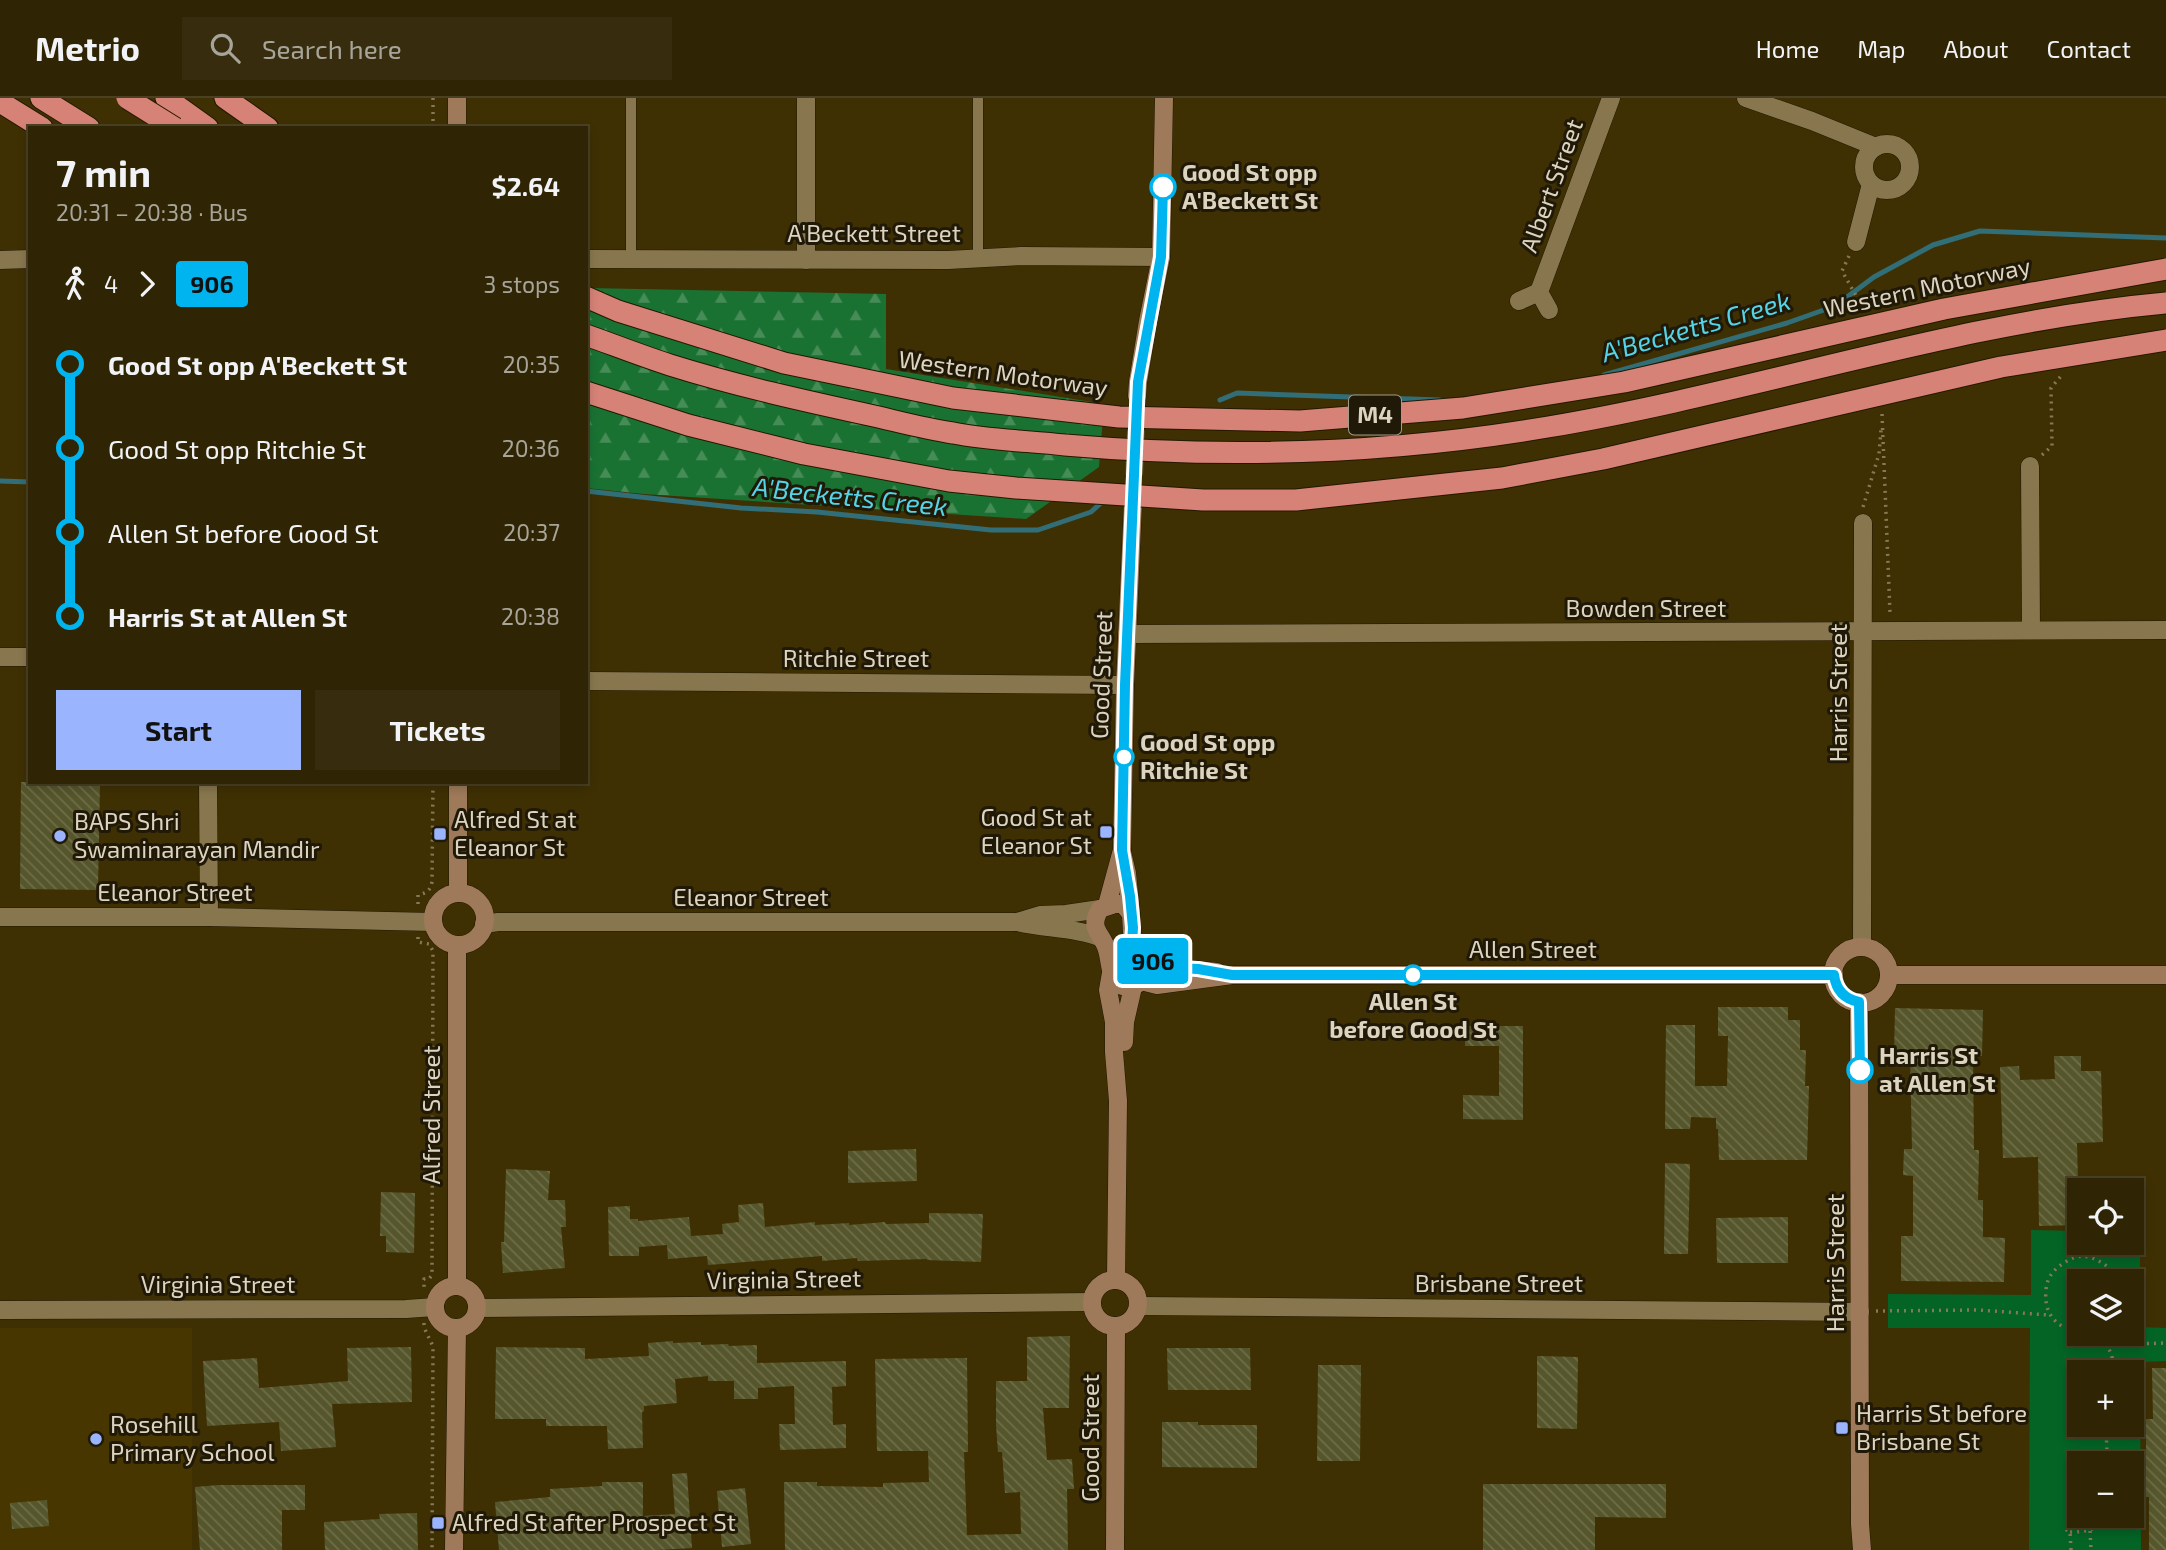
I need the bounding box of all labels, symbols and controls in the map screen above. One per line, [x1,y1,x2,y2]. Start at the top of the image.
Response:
search box [182,17,672,80]
text: Metrio [35,28,140,68]
icon: search [206,29,244,67]
text: Search here [262,33,402,64]
text: Home [1756,34,1819,63]
text: Map [1857,34,1905,63]
text: About [1943,34,2009,63]
text: Contact [2047,34,2131,63]
street label: Albert Street [1513,115,1588,256]
text: 7 min [56,149,151,195]
place label: Good St opp A'Beckett St [1182,157,1318,214]
text: $2.64 [492,170,560,201]
marker: Good St opp A'Beckett St [1150,174,1176,200]
text: 20:31 – 20:38 · Bus [56,198,248,226]
street label: A'Beckett Street [787,218,961,247]
street label: Western Motorway [1820,250,2033,323]
icon: walk [56,265,94,303]
icon: forward [128,265,166,303]
text: 906 [190,269,234,298]
text: 4 [104,270,118,298]
text: 3 stops [484,270,560,298]
water label: A'Becketts Creek [1597,284,1794,368]
street label: Western Motorway [897,343,1110,402]
text: Good St opp A'Beckett St [108,349,407,380]
text: 20:35 [503,350,560,378]
road number: M4 [1349,396,1401,434]
text: Good St opp Ritchie St [108,433,366,464]
text: 20:36 [502,434,560,462]
water label: A'Becketts Creek [750,470,949,521]
text: Allen St before Good St [108,517,379,548]
text: 20:37 [503,518,560,546]
street label: Bowden Street [1566,593,1726,622]
text: Harris St at Allen St [108,601,347,632]
text: 20:38 [501,602,560,630]
street label: Good Street [1084,610,1117,739]
street label: Harris Street [1823,624,1852,762]
street label: Ritchie Street [783,643,929,672]
button: Start [56,690,301,770]
button: Tickets [315,690,560,770]
place label: Good St opp Ritchie St [1140,727,1275,784]
marker: Good St opp Ritchie St [1114,747,1134,767]
place label: Good St at Eleanor St [980,802,1092,859]
place label: Alfred St at Eleanor St [454,804,577,861]
place label: BAPS Shri Swaminarayan Mandir [74,806,320,863]
marker: Good St at Eleanor St [1098,824,1114,840]
marker: Alfred St at Eleanor St [432,826,448,842]
marker: BAPS Shri Swaminarayan Mandir [52,828,68,844]
street label: Eleanor Street [97,877,253,906]
street label: Eleanor Street [673,882,829,911]
street label: Allen Street [1469,934,1597,963]
line badge: 906 [1113,938,1193,984]
text: 906 [1131,946,1175,975]
marker: Allen St before Good St [1403,965,1423,985]
place label: Allen St before Good St [1329,986,1497,1043]
place label: Harris St at Allen St [1879,1040,1996,1097]
street label: Alfred Street [416,1045,445,1185]
marker: Harris St at Allen St [1847,1057,1873,1083]
map controls [2067,1178,2144,1528]
button: locate [2067,1178,2144,1255]
street label: Harris Street [1820,1194,1849,1332]
street label: Virginia Street [706,1263,861,1294]
street label: Brisbane Street [1415,1268,1583,1297]
street label: Virginia Street [141,1269,295,1298]
button: layers [2067,1269,2144,1346]
button: + [2067,1360,2144,1437]
street label: Good Street [1075,1374,1104,1502]
place label: Harris St before Brisbane St [1856,1398,2027,1455]
place label: Rosehill Primary School [110,1409,275,1466]
marker: Harris St before Brisbane St [1834,1420,1850,1436]
marker: Rosehill Primary School [88,1431,104,1447]
button: − [2067,1451,2144,1528]
place label: Alfred St after Prospect St [452,1507,736,1536]
marker: Alfred St after Prospect St [430,1515,446,1531]

